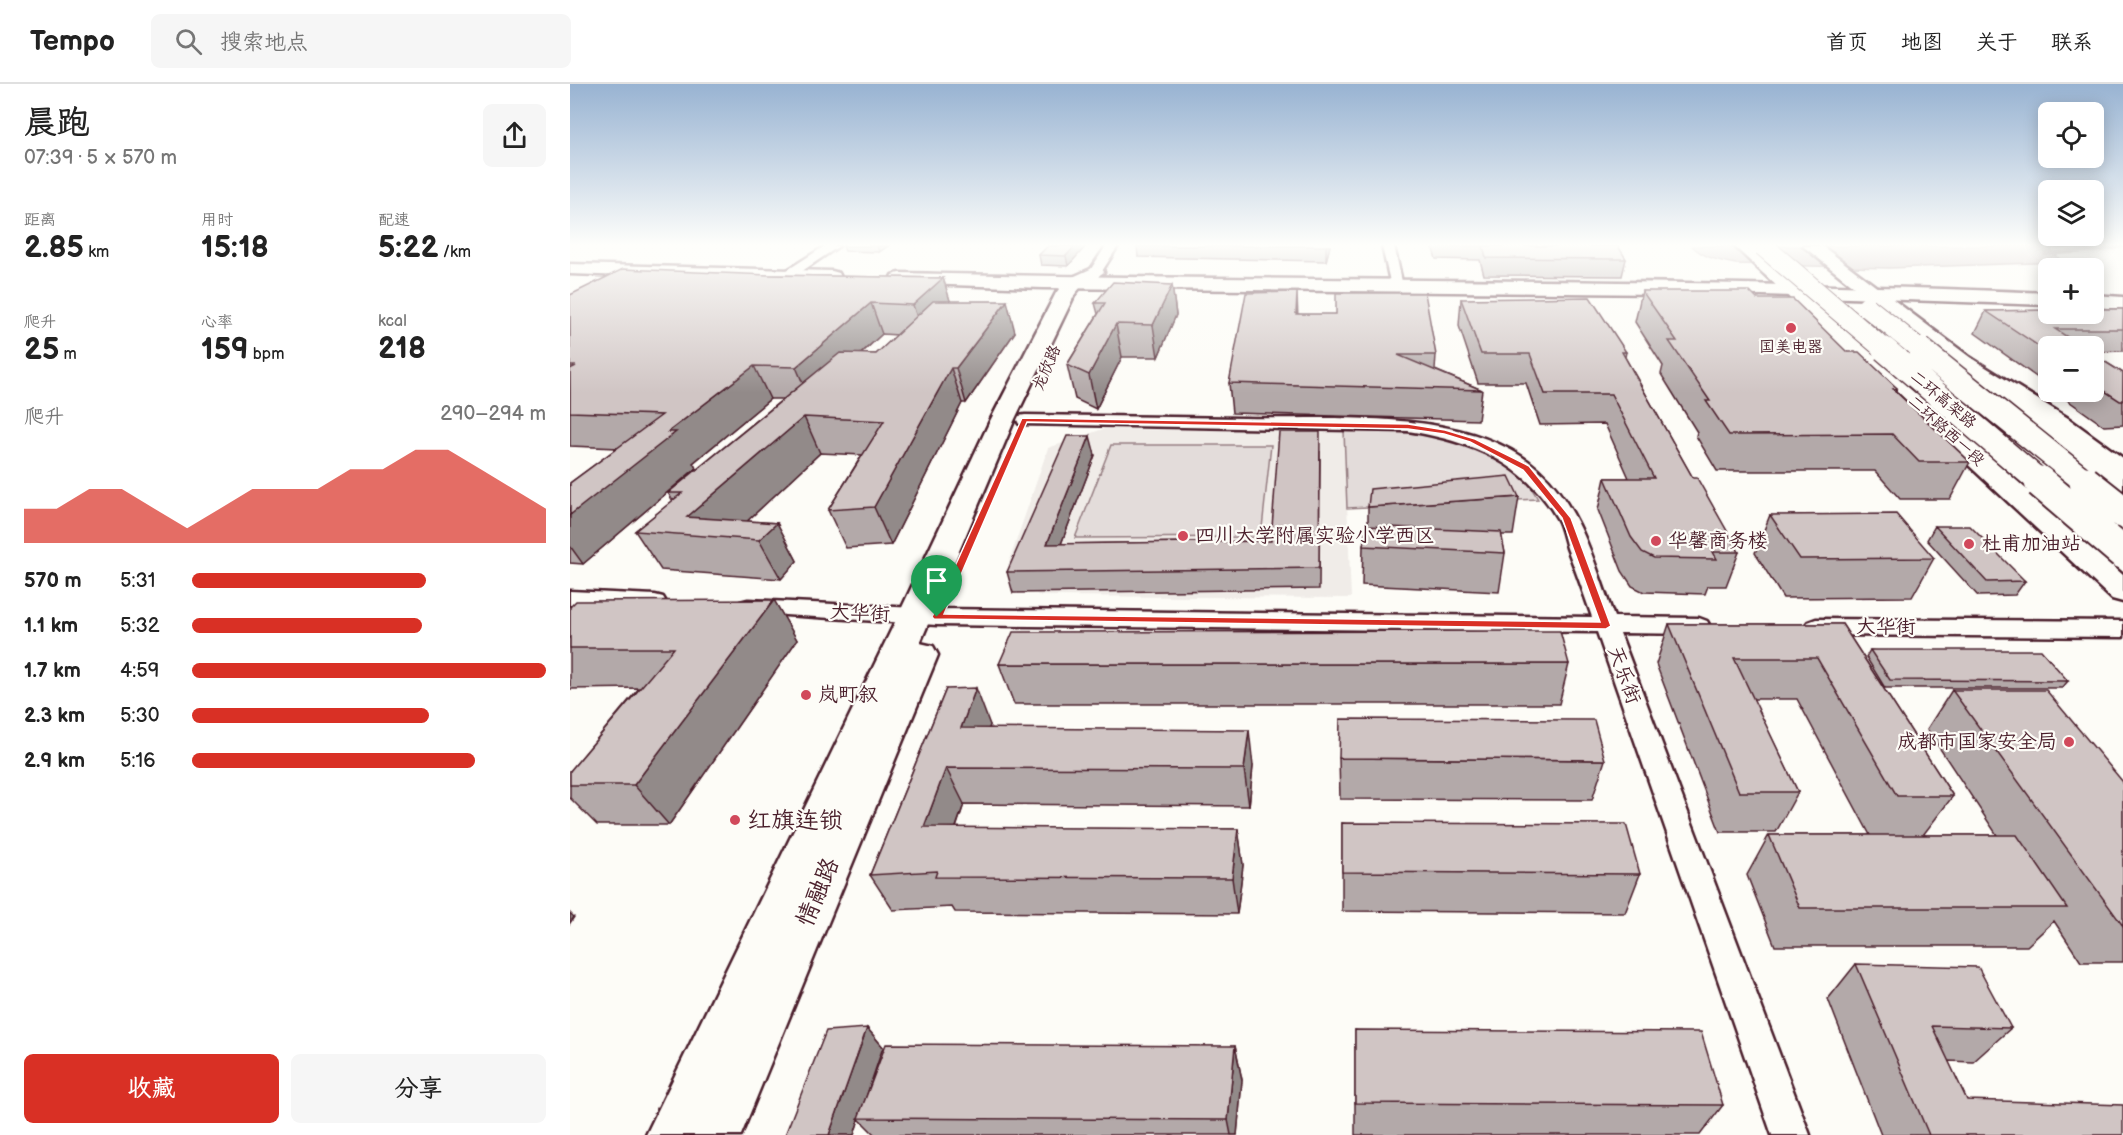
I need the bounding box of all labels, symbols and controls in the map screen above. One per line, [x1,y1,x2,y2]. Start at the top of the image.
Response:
search box [151,14,571,68]
text: Tempo [30,25,115,58]
icon: search [172,25,205,58]
text: 搜索地点 [220,29,308,56]
text: 首页 [1826,30,1868,55]
text: 地图 [1901,30,1943,55]
text: 关于 [1976,30,2018,55]
text: 联系 [2051,30,2093,55]
map controls [2038,102,2104,402]
button: locate [2038,102,2104,168]
text: 晨跑 [24,103,90,143]
button: share [483,104,546,167]
text: 07:39 · 5 × 570 m [24,146,177,170]
button: layers [2038,180,2104,246]
text: 距离 [24,211,56,230]
text: 用时 [201,211,233,230]
text: 配速 [378,211,410,230]
text: 2.85 [24,230,84,266]
text: 15:18 [201,230,269,266]
text: 5:22 [378,230,438,266]
text: km [84,243,109,262]
text: /km [438,243,471,262]
button: + [2038,258,2104,324]
text: kcal [378,312,407,331]
text: 爬升 [24,313,56,332]
text: 心率 [201,313,233,332]
marker: 国美电器 [1784,321,1798,335]
text: 218 [378,331,426,367]
text: 25 [24,332,59,368]
text: 159 [201,332,249,368]
button: − [2038,336,2104,402]
place label: 国美电器 [1759,338,1823,357]
street label: 龙欣路 [1029,342,1065,394]
text: m [59,345,77,364]
text: bpm [249,345,284,364]
street label: 二环高架路 [1906,367,1980,433]
street label: 二环路西一段 [1904,392,1988,470]
text: 290–294 m [440,402,546,426]
text: 爬升 [24,405,64,429]
place label: 四川大学附属实验小学西区 [1195,524,1435,548]
marker: 四川大学附属实验小学西区 [1176,529,1190,543]
place label: 华馨商务楼 [1668,529,1768,553]
place label: 杜甫加油站 [1981,532,2081,556]
marker: 华馨商务楼 [1649,534,1663,548]
marker: 杜甫加油站 [1962,537,1976,551]
pin [911,555,962,617]
icon: arrive [920,564,953,597]
text: 570 m [24,569,82,593]
text: 5:31 [120,569,156,593]
street label: 大华街 [829,599,891,627]
text: 1.1 km [24,614,78,638]
text: 5:32 [120,614,160,638]
street label: 大华街 [1856,615,1916,639]
street label: 天乐街 [1602,643,1646,707]
text: 1.7 km [24,659,81,683]
text: 4:59 [120,659,159,683]
place label: 岚町叙 [818,683,878,707]
marker: 岚町叙 [799,688,813,702]
text: 2.3 km [24,704,85,728]
text: 5:30 [120,704,160,728]
place label: 成都市国家安全局 [1897,730,2057,754]
marker: 成都市国家安全局 [2062,735,2076,749]
text: 2.9 km [24,749,85,773]
text: 5:16 [120,749,155,773]
place label: 红旗连锁 [747,806,843,835]
marker: 红旗连锁 [728,813,742,827]
street label: 情融路 [791,853,845,931]
button: 收藏 [24,1054,279,1123]
button: 分享 [291,1054,546,1123]

